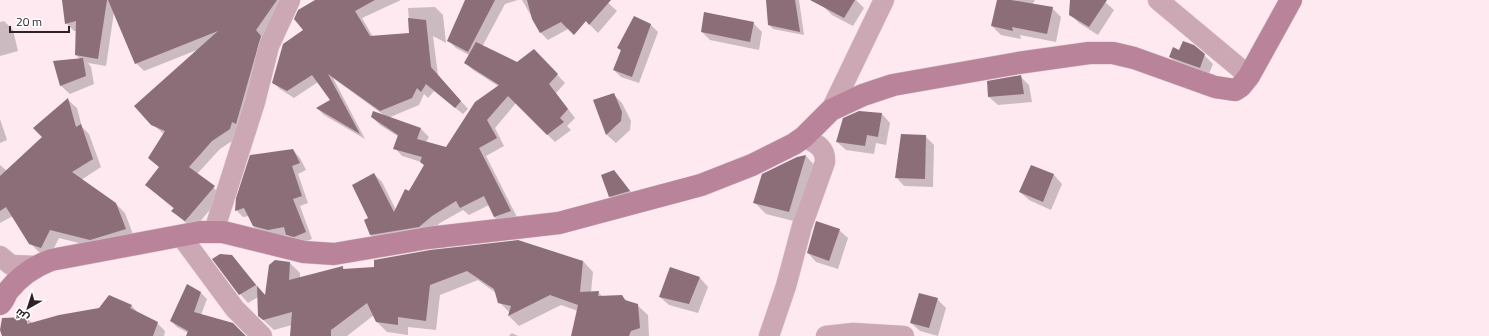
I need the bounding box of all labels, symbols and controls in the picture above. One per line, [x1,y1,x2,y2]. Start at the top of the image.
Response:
scale bar [10,8,69,34]
text: 20 m [16,12,42,31]
north arrow [8,288,48,328]
text: ش [11,305,32,326]

